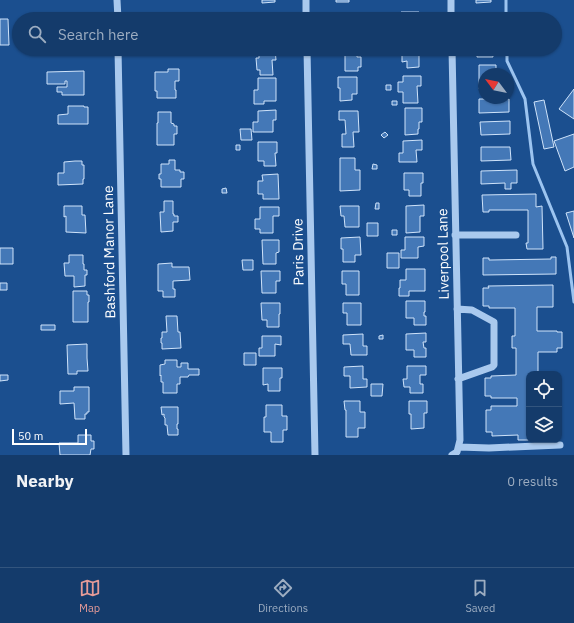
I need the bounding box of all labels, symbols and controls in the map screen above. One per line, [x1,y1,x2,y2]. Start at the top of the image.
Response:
search box [12,12,562,56]
icon: search [26,23,48,45]
text: Search here [58,25,138,44]
north arrow [478,68,514,104]
street label: Bashford Manor Lane [99,185,119,319]
street label: Liverpool Lane [433,208,453,300]
street label: Paris Drive [288,218,308,286]
map controls [526,371,562,443]
button: locate [526,371,562,407]
button: layers [526,407,562,443]
scale bar [12,427,87,446]
text: 50 m [18,429,43,443]
text: Nearby [16,470,74,492]
text: 0 results [507,473,558,490]
tab: Map [79,577,101,615]
tab: Directions [258,577,308,615]
tab: Saved [465,577,495,615]

